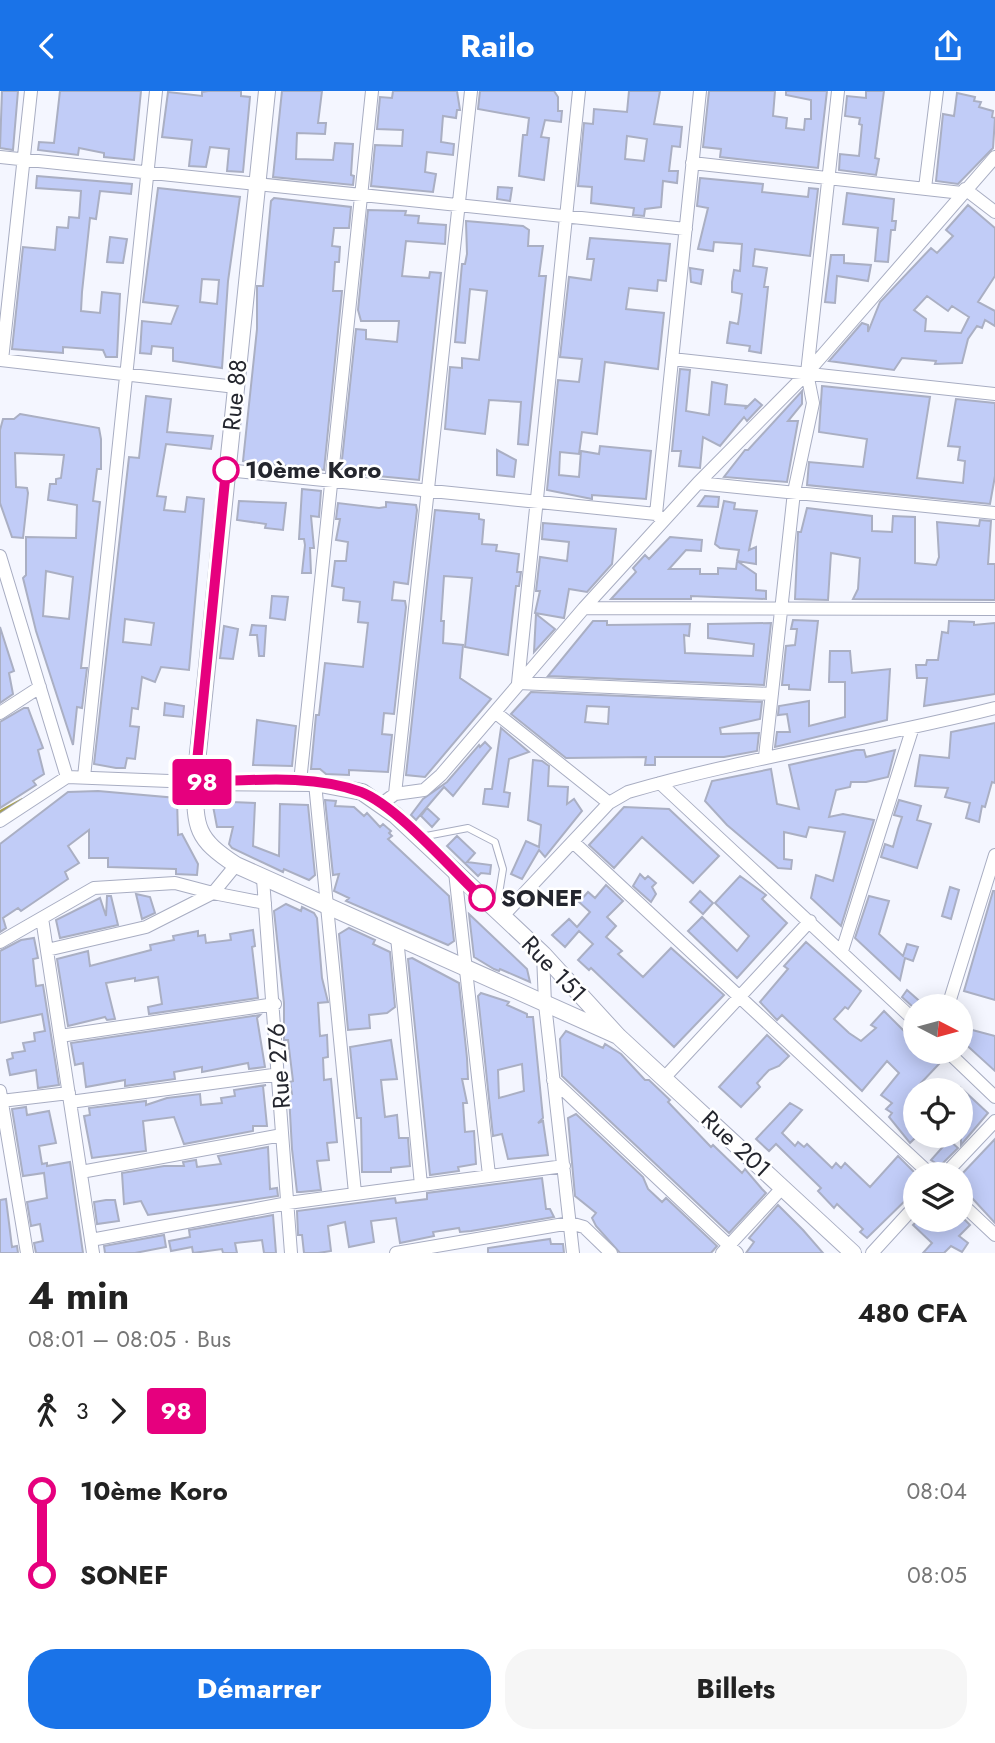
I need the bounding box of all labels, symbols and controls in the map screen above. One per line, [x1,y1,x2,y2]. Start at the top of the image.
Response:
text: Railo [460,23,535,69]
icon: back [28,27,66,65]
icon: share [929,27,967,65]
street label: Rue 88 [213,357,256,432]
place label: 10ème Koro [245,452,381,487]
marker: 10ème Koro [213,457,239,483]
line badge: 98 [170,759,234,805]
text: 98 [186,764,218,799]
place label: SONEF [501,880,583,915]
marker: SONEF [469,885,495,911]
street label: Rue 151 [514,927,595,1010]
north arrow [903,994,973,1064]
map controls [903,994,973,1232]
street label: Rue 276 [258,1022,299,1110]
button: locate [903,1078,973,1148]
street label: Rue 201 [694,1102,779,1185]
button: layers [903,1162,973,1232]
text: 4 min [28,1268,129,1323]
text: 480 CFA [858,1294,967,1332]
text: 08:01 – 08:05 · Bus [28,1322,231,1356]
icon: walk [28,1392,66,1430]
icon: forward [99,1392,137,1430]
text: 98 [161,1393,192,1428]
text: 3 [76,1394,89,1428]
text: 10ème Koro [80,1472,228,1510]
text: 08:04 [907,1474,967,1508]
text: SONEF [80,1556,168,1594]
text: 08:05 [907,1558,967,1592]
button: Démarrer [28,1649,491,1729]
button: Billets [505,1649,967,1729]

